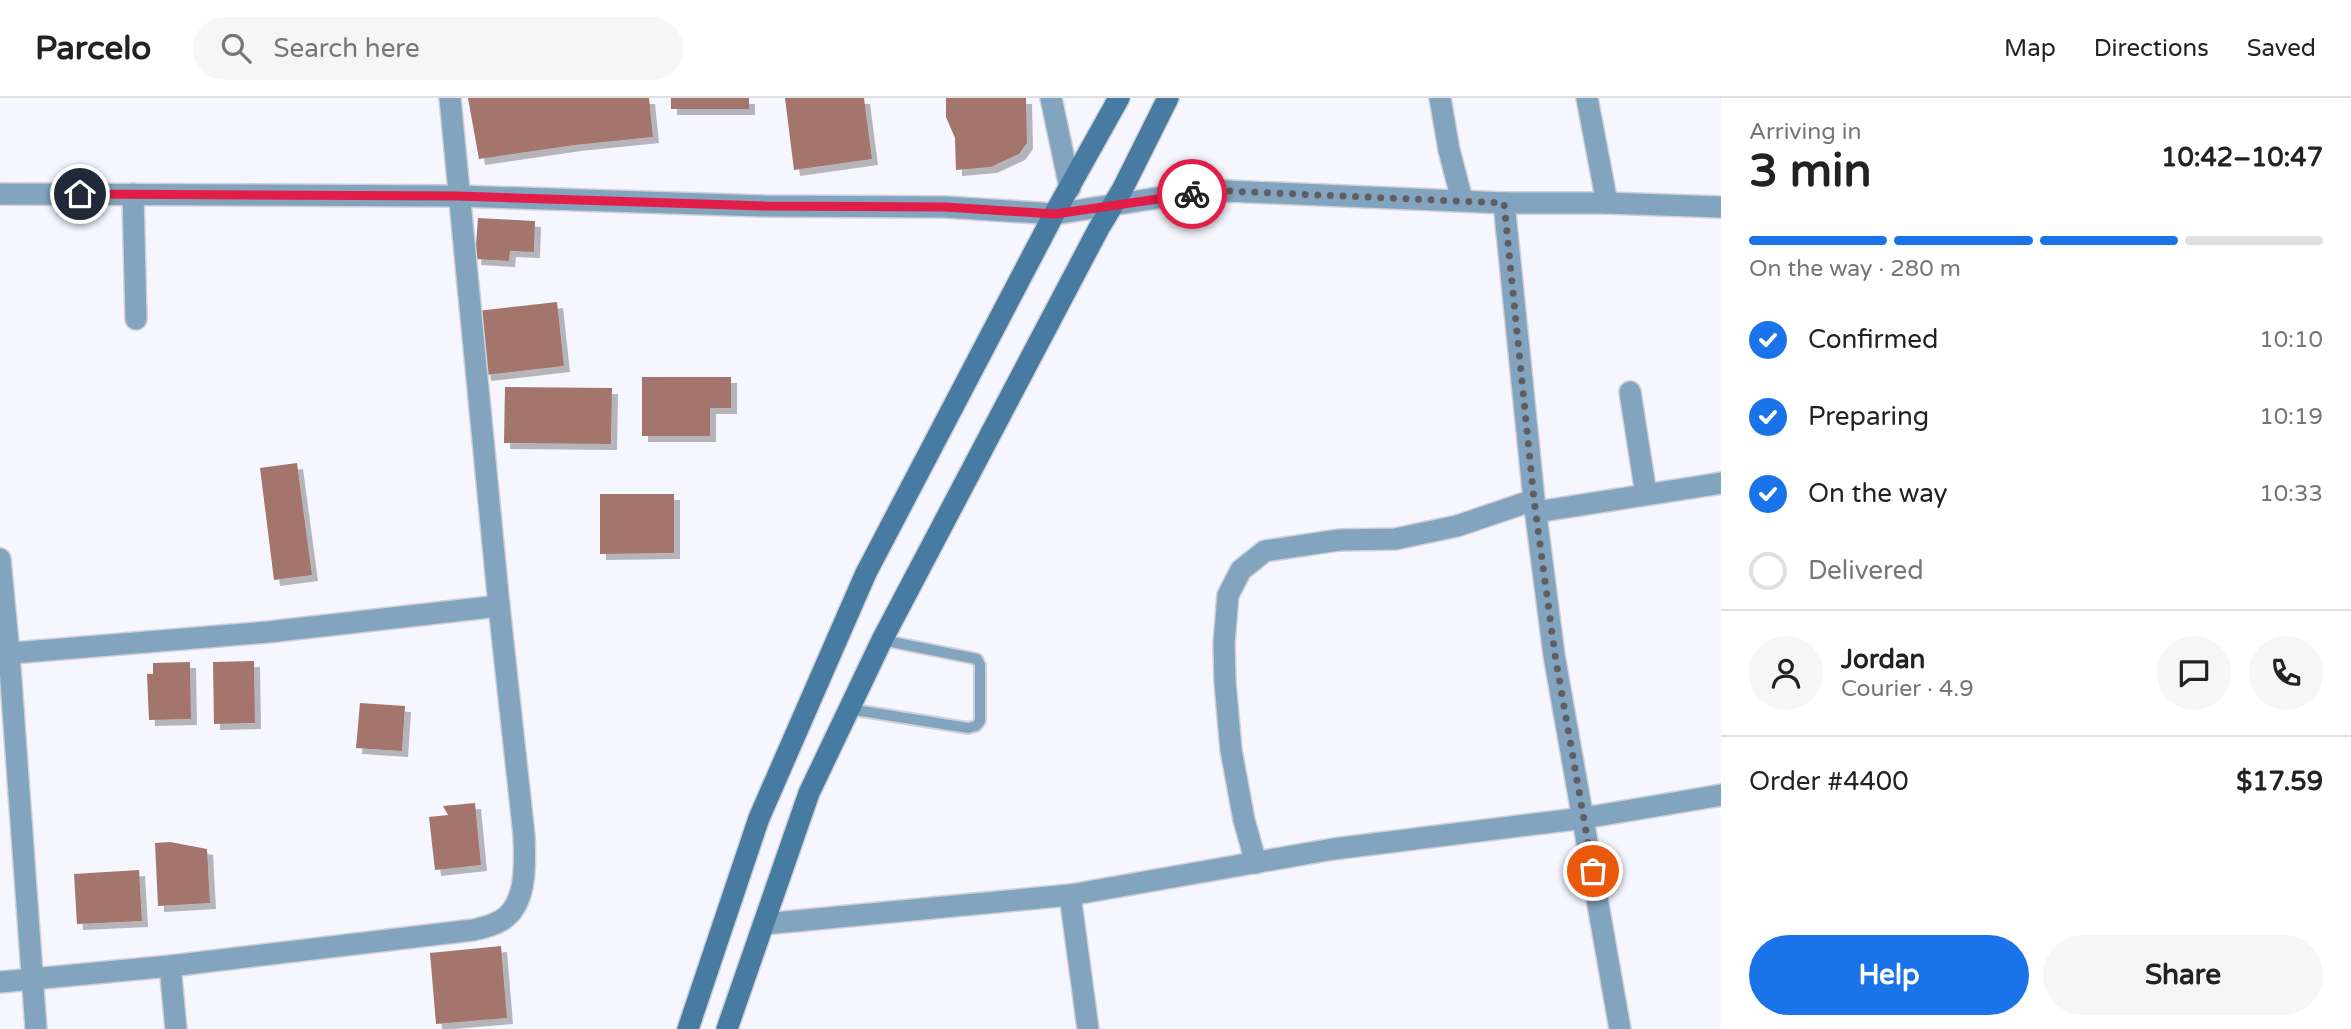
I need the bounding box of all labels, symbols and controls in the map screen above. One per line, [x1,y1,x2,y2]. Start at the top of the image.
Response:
search box [193,17,683,80]
text: Parcelo [35,29,151,68]
icon: search [217,29,255,67]
text: Search here [273,33,420,64]
text: Map [2004,34,2056,63]
text: Directions [2094,34,2209,63]
text: Saved [2247,34,2316,63]
text: Arriving in [1749,118,1862,146]
text: 10:42–10:47 [2161,142,2323,173]
text: 3 min [1749,144,1872,199]
courier [1157,159,1227,229]
pin [50,164,110,224]
icon: home [61,175,99,213]
icon: bike [1173,175,1211,213]
text: On the way · 280 m [1749,255,1961,283]
icon: check [1749,321,1787,359]
text: Confirmed [1808,324,1938,355]
text: 10:10 [2259,326,2323,354]
icon: check [1749,398,1787,436]
text: Preparing [1808,401,1929,432]
text: 10:19 [2259,403,2323,431]
icon: check [1749,475,1787,513]
text: On the way [1808,478,1948,509]
text: 10:33 [2259,480,2323,508]
text: Delivered [1808,555,1924,586]
button: person [1749,636,1823,710]
button: chat [2157,636,2231,710]
button: phone [2249,636,2323,710]
text: Jordan [1841,644,1925,675]
text: Courier · 4.9 [1841,675,1974,703]
text: Order #4400 [1749,766,1909,797]
text: $17.59 [2236,766,2323,797]
pin [1563,841,1623,901]
icon: bag [1574,852,1612,890]
button: Help [1749,935,2029,1015]
button: Share [2043,935,2323,1015]

